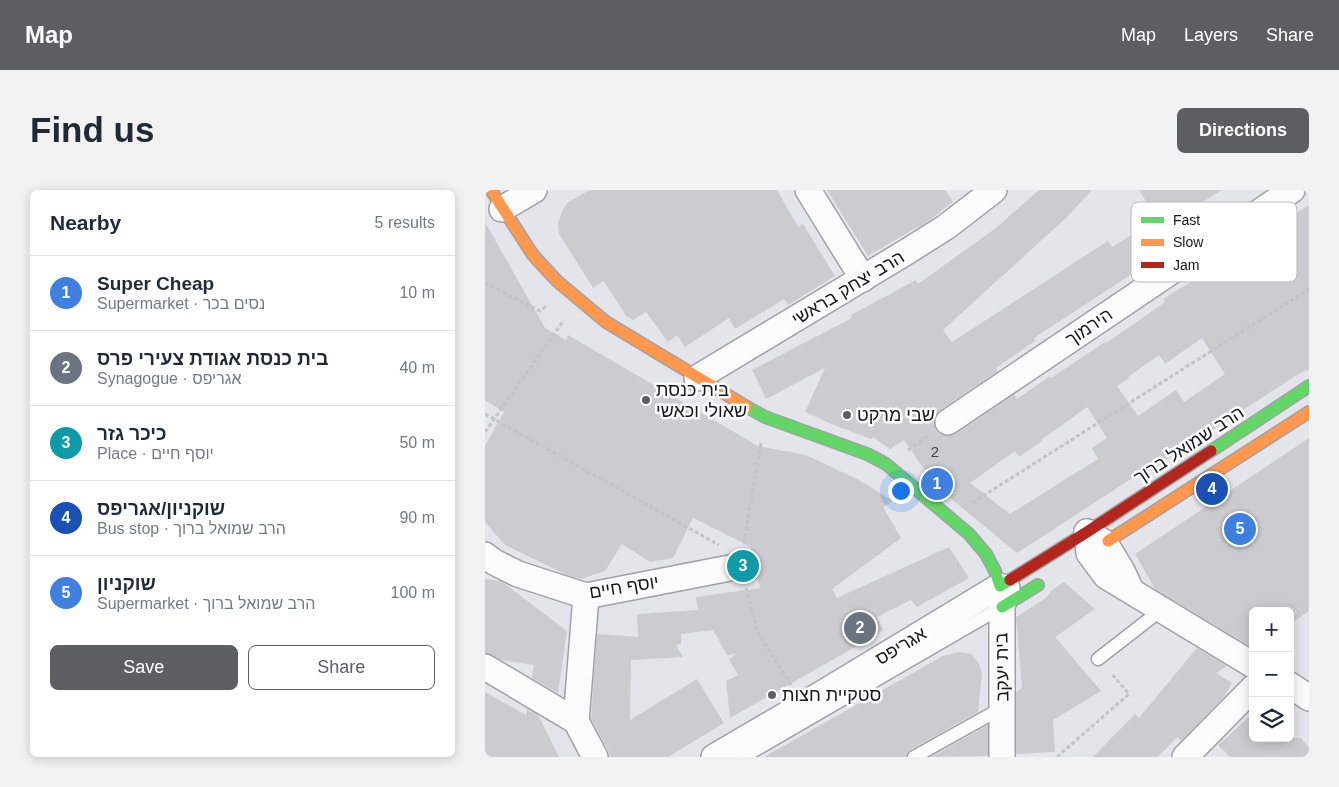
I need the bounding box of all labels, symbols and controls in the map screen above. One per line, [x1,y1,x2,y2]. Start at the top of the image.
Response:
text: Map [25,21,73,48]
text: Map [1121,25,1156,45]
text: Layers [1184,25,1238,45]
text: Share [1266,25,1314,45]
button: Directions [1177,108,1309,153]
text: Find us [30,110,154,149]
legend [1131,202,1297,282]
text: Nearby [50,211,121,234]
text: Fast [1173,212,1200,228]
text: 5 results [375,214,435,231]
text: Slow [1173,234,1204,250]
street label: הרב יצחק בראשי [788,247,908,329]
text: Jam [1173,257,1199,273]
text: Super Cheap [97,273,214,294]
text: 1 [62,284,70,301]
text: 10 m [399,284,435,301]
text: Supermarket · נסים בכר [97,295,265,312]
street label: הירמוך [1062,304,1116,350]
text: בית כנסת אגודת צעירי פרס [97,348,328,369]
text: 2 [62,359,70,376]
text: 40 m [399,359,435,376]
text: Synagogue · אגריפס [97,370,242,387]
place label: בית כנסת שאולי וכאשי [656,380,747,421]
marker: בית כנסת שאולי וכאשי [640,394,652,406]
street label: הרב שמואל ברוך [1130,402,1248,488]
place label: שבי מרקט [857,405,935,425]
marker: שבי מרקט [841,409,853,421]
text: כיכר גזר [97,423,167,444]
text: 3 [62,434,70,451]
text: 50 m [399,434,435,451]
house number: 2 [931,443,939,460]
text: Place · יוסף חיים [97,445,214,462]
pin: 1 [921,465,953,503]
pin: 4 [1196,470,1228,508]
your location [888,478,914,504]
text: שוקניון/אגריפס [97,498,225,519]
text: 4 [62,509,70,526]
text: 90 m [399,509,435,526]
pin: 5 [1224,510,1256,548]
text: Bus stop · הרב שמואל ברוך [97,520,286,537]
pin: 3 [727,547,759,585]
street label: יוסף חיים [588,572,660,602]
text: שוקניון [97,573,156,594]
text: 5 [62,584,70,601]
text: 100 m [391,584,435,601]
text: Supermarket · הרב שמואל ברוך [97,595,315,612]
map controls [1249,607,1294,742]
button: + [1249,607,1294,652]
pin: 2 [844,609,876,647]
street label: אגריפס [872,623,931,669]
street label: בית יעקב [991,632,1013,702]
button: Save [50,645,238,690]
button: Share [248,645,435,690]
button: − [1249,652,1294,697]
place label: סטקיית חצות [782,685,881,705]
marker: סטקיית חצות [766,689,778,701]
button: layers [1249,697,1294,742]

